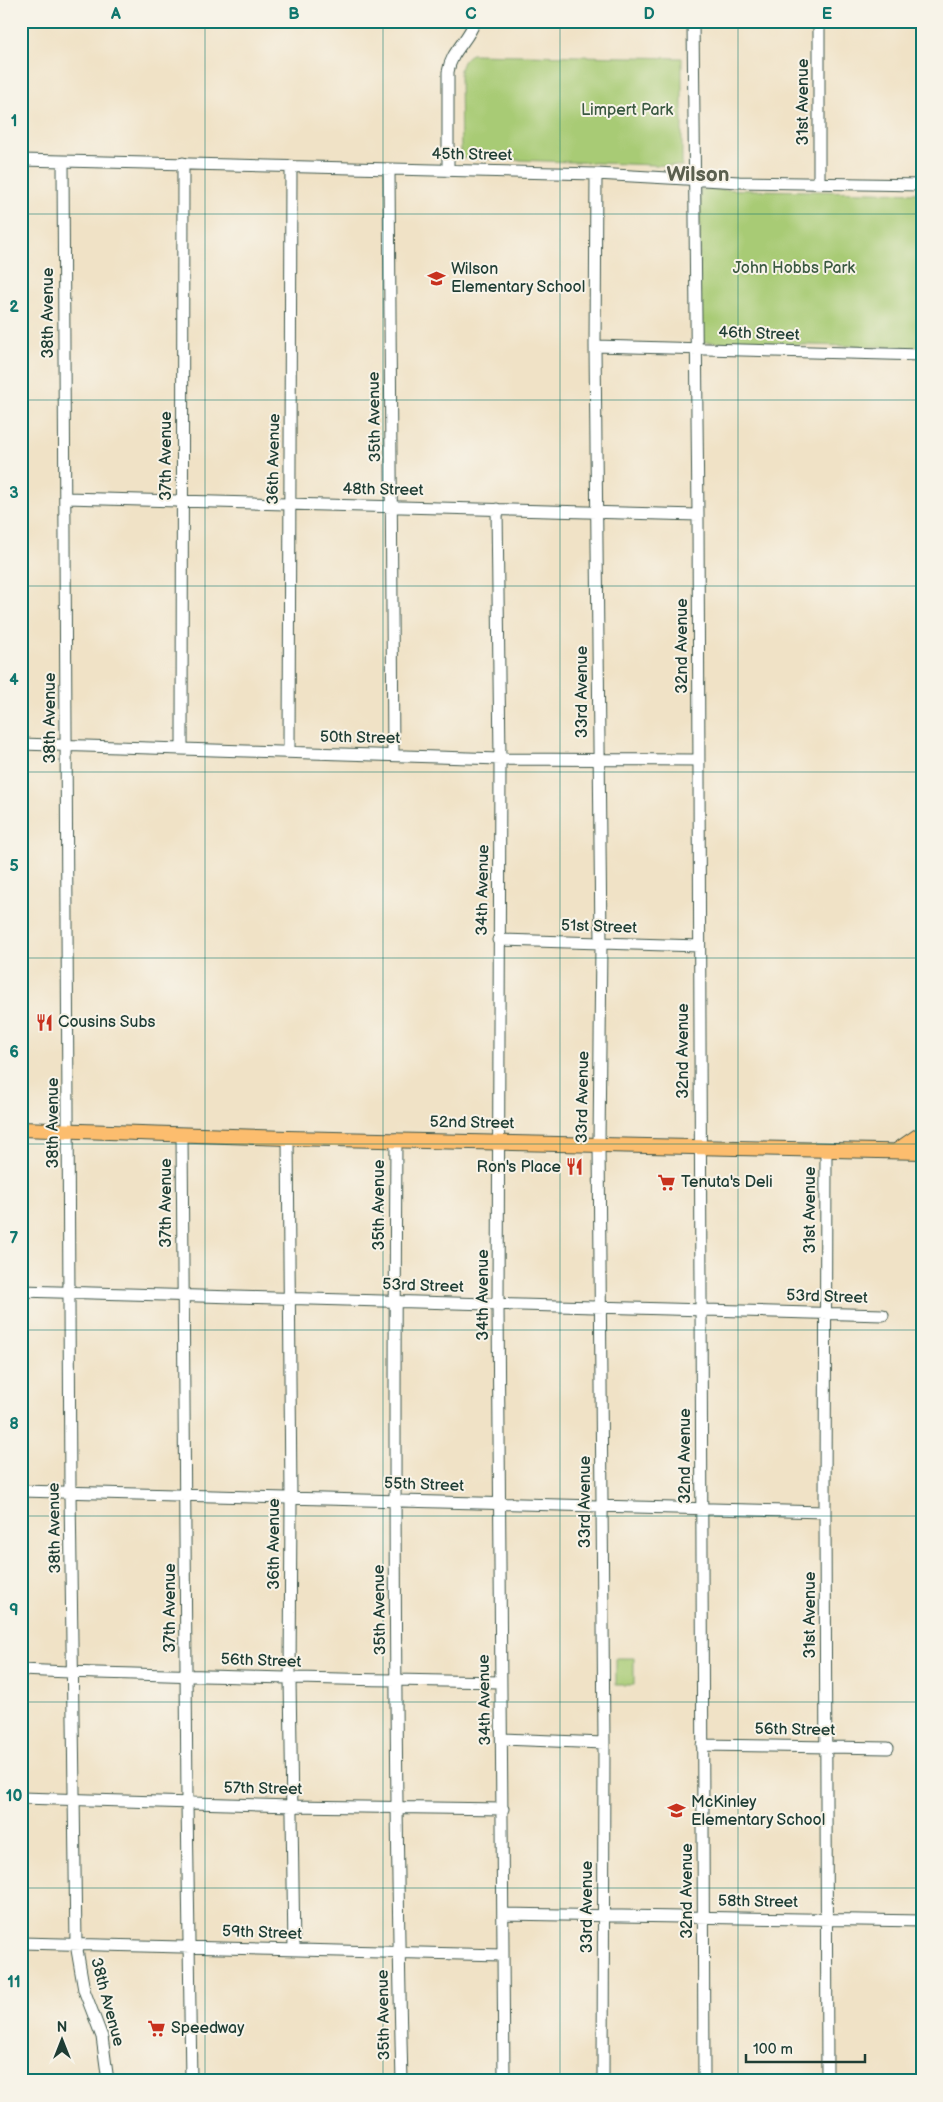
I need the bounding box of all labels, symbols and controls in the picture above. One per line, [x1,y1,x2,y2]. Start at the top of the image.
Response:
text: A [110,5,121,24]
text: B [288,5,300,24]
text: C [465,5,477,24]
text: D [643,5,655,24]
text: E [822,5,832,24]
street label: 31st Avenue [794,58,813,145]
park label: Limpert Park [581,101,673,120]
text: 1 [11,112,17,131]
street label: 45th Street [432,145,513,165]
district label: Wilson [666,162,730,187]
park label: John Hobbs Park [733,259,855,278]
place label: Wilson Elementary School [451,260,585,297]
street label: 38th Avenue [39,267,58,358]
school or university icon: Wilson Elementary School [427,268,447,288]
text: 2 [9,298,19,317]
street label: 46th Street [718,323,800,345]
street label: 35th Avenue [365,371,385,463]
street label: 37th Avenue [157,411,176,501]
street label: 36th Avenue [264,413,284,505]
street label: 48th Street [342,480,424,500]
text: 3 [9,484,19,503]
street label: 32nd Avenue [673,598,692,694]
street label: 33rd Avenue [573,645,592,738]
text: 4 [9,671,19,690]
street label: 38th Avenue [41,672,60,763]
street label: 50th Street [320,728,400,748]
street label: 34th Avenue [473,844,493,936]
text: 5 [9,857,19,876]
street label: 51st Street [561,916,637,938]
street label: 32nd Avenue [674,1003,693,1099]
restaurant icon: Cousins Subs [34,1012,54,1032]
place label: Cousins Subs [58,1013,155,1032]
text: 6 [9,1043,19,1062]
street label: 33rd Avenue [573,1050,593,1143]
street label: 38th Avenue [44,1077,63,1168]
street label: 52nd Street [429,1113,515,1133]
restaurant icon: Ron's Place [565,1157,585,1177]
street label: 37th Avenue [157,1158,176,1248]
place label: Ron's Place [477,1158,562,1177]
street label: 35th Avenue [370,1159,389,1250]
street label: 31st Avenue [801,1166,820,1253]
supermarket icon: Tenuta's Deli [657,1172,677,1192]
place label: Tenuta's Deli [681,1173,773,1192]
text: 7 [10,1229,19,1248]
street label: 34th Avenue [474,1249,493,1341]
street label: 53rd Street [382,1275,464,1297]
street label: 53rd Street [786,1286,868,1308]
street label: 32nd Avenue [676,1408,695,1504]
text: 8 [9,1415,19,1434]
street label: 33rd Avenue [576,1455,595,1548]
street label: 55th Street [384,1474,464,1496]
street label: 38th Avenue [45,1482,65,1574]
street label: 36th Avenue [265,1498,284,1590]
street label: 37th Avenue [161,1563,180,1653]
street label: 35th Avenue [370,1564,390,1656]
street label: 31st Avenue [801,1571,820,1658]
text: 9 [9,1601,19,1620]
street label: 56th Street [220,1650,302,1672]
street label: 34th Avenue [475,1654,495,1746]
street label: 56th Street [755,1720,836,1740]
street label: 57th Street [223,1779,303,1799]
text: 10 [6,1787,22,1806]
place label: McKinley Elementary School [691,1793,825,1830]
school or university icon: McKinley Elementary School [667,1801,687,1821]
street label: 32nd Avenue [678,1843,697,1939]
street label: 33rd Avenue [578,1860,597,1953]
street label: 58th Street [718,1892,798,1912]
street label: 59th Street [222,1922,302,1944]
street label: 38th Avenue [86,1956,128,2049]
street label: 35th Avenue [374,1969,394,2061]
text: 11 [7,1973,21,1992]
north arrow [38,2014,88,2064]
supermarket icon: Speedway [147,2018,167,2038]
text: N [57,2019,67,2036]
place label: Speedway [171,2019,245,2038]
scale bar [746,2032,864,2064]
text: 100 m [753,2040,793,2059]

